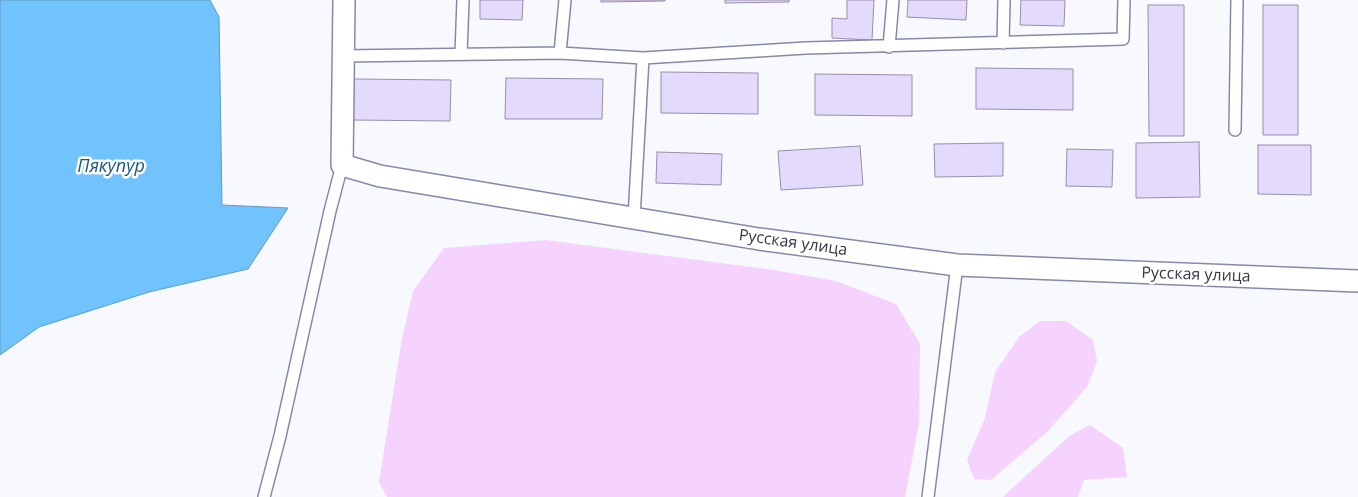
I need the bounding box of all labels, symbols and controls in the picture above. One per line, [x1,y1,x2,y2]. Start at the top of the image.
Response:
water label: Пякупур [77,156,145,178]
street label: Русская улица [738,226,848,260]
street label: Русская улица [1141,263,1251,287]

